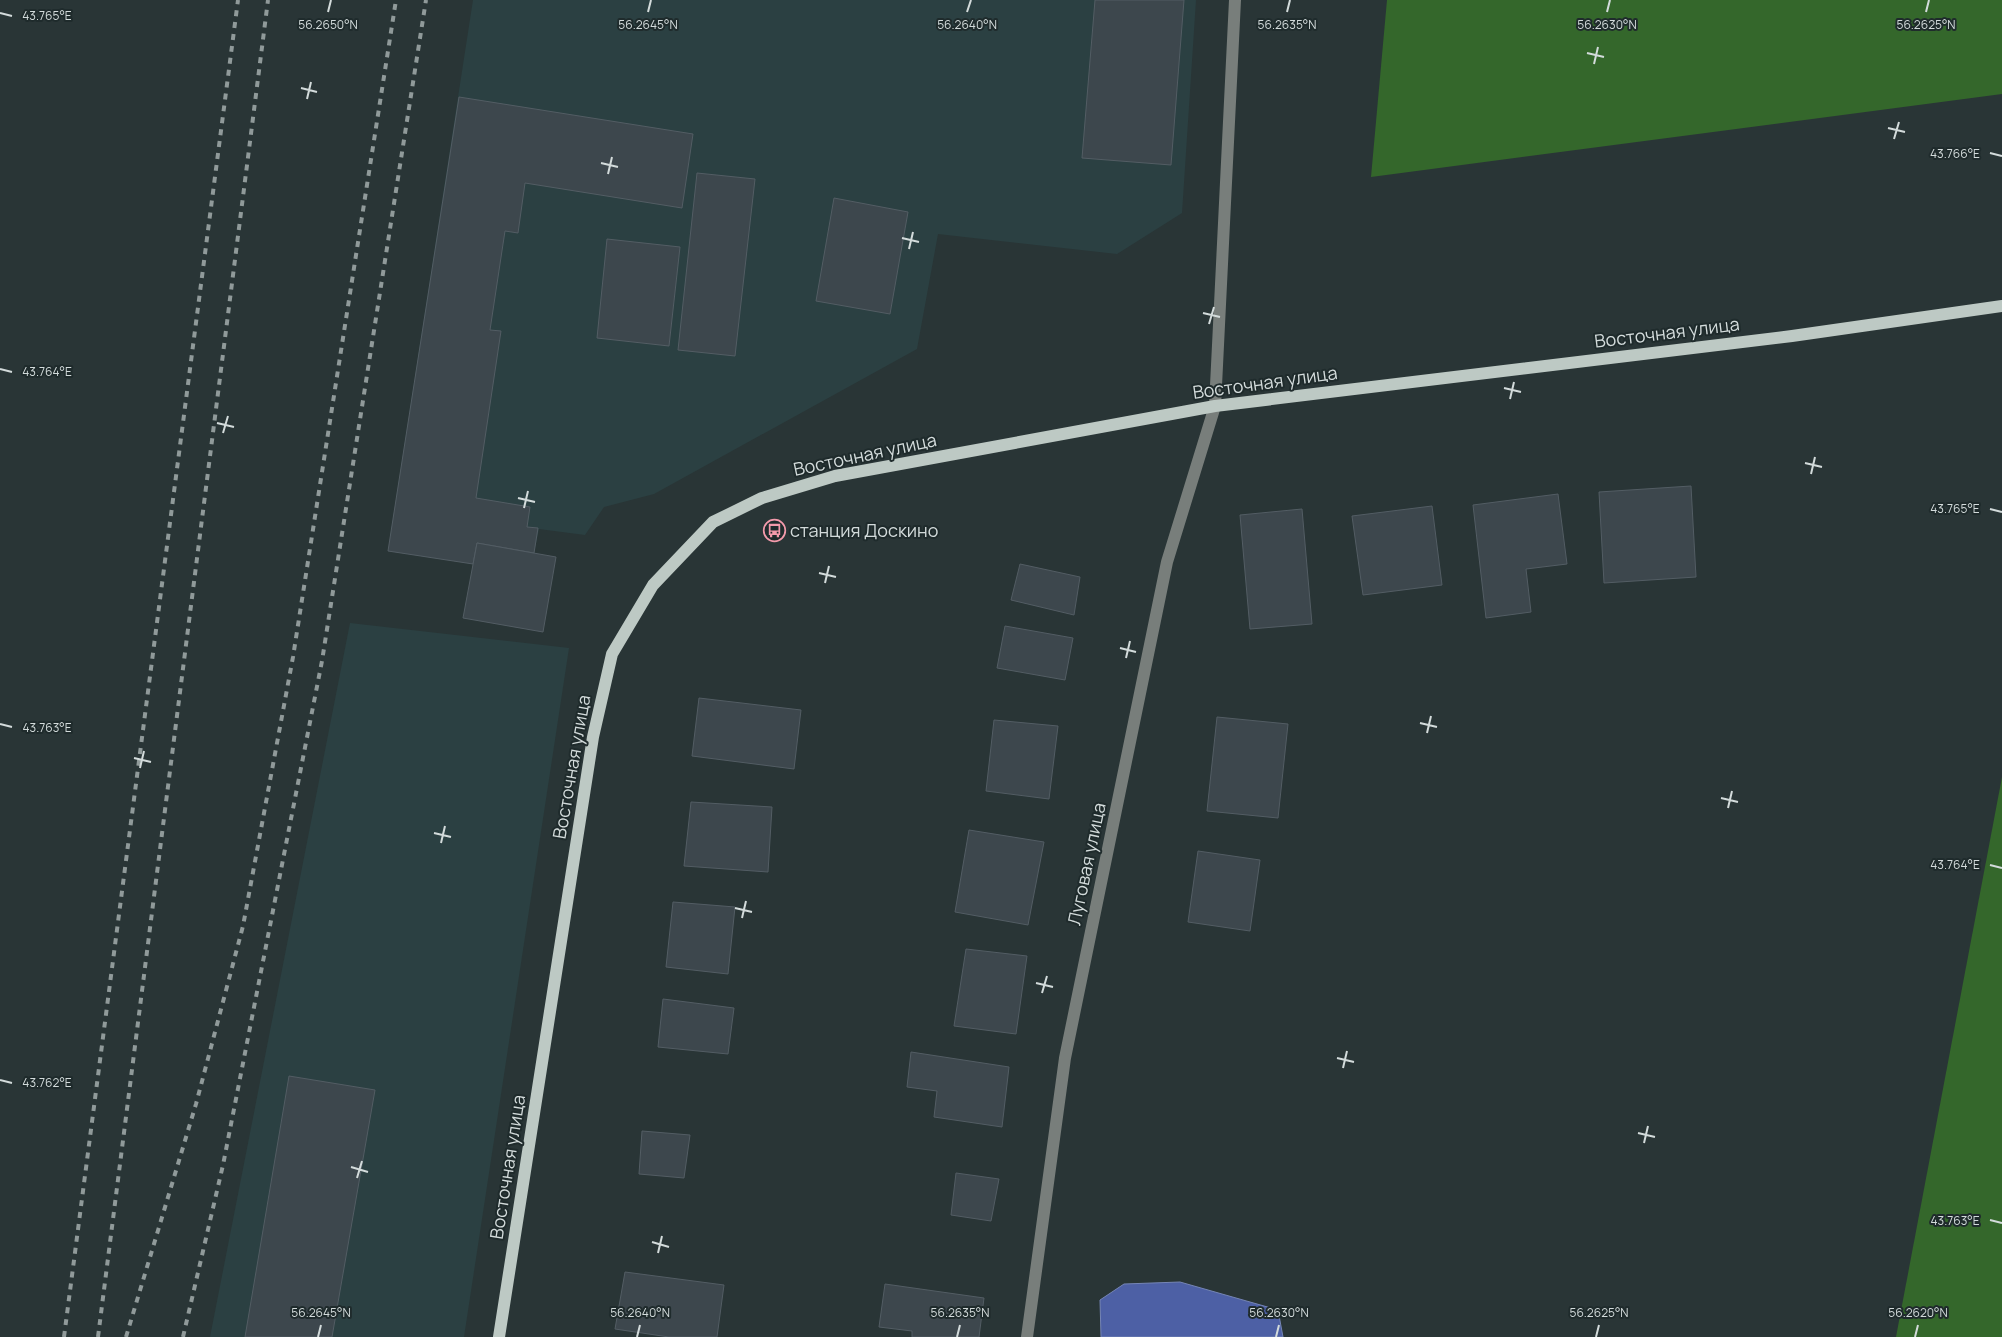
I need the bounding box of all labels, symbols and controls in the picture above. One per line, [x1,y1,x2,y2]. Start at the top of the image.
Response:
text: 43.765°E [22,7,72,24]
text: 56.2650°N [298,16,358,33]
text: 56.2645°N [618,16,678,33]
text: 56.2640°N [937,16,997,33]
text: 56.2635°N [1258,16,1316,33]
text: 56.2630°N [1577,16,1637,33]
text: 56.2625°N [1896,16,1956,33]
text: 43.766°E [1930,145,1980,162]
street label: Восточная улица [1593,311,1741,353]
street label: Восточная улица [1191,360,1339,404]
text: 43.764°E [22,363,72,380]
street label: Восточная улица [791,427,939,481]
text: 43.765°E [1930,500,1980,517]
place label: станция Доскино [790,518,938,542]
bus stop icon: станция Доскино [762,519,786,543]
street label: Восточная улица [547,693,595,841]
text: 43.763°E [22,719,72,736]
street label: Луговая улица [1061,800,1111,927]
text: 43.764°E [1930,856,1980,873]
text: 43.762°E [22,1074,72,1091]
street label: Восточная улица [484,1093,530,1241]
text: 43.763°E [1930,1212,1980,1229]
text: 56.2645°N [291,1304,351,1321]
text: 56.2640°N [610,1304,670,1321]
text: 56.2635°N [931,1304,989,1321]
text: 56.2630°N [1249,1304,1309,1321]
text: 56.2625°N [1569,1304,1629,1321]
text: 56.2620°N [1888,1304,1948,1321]

